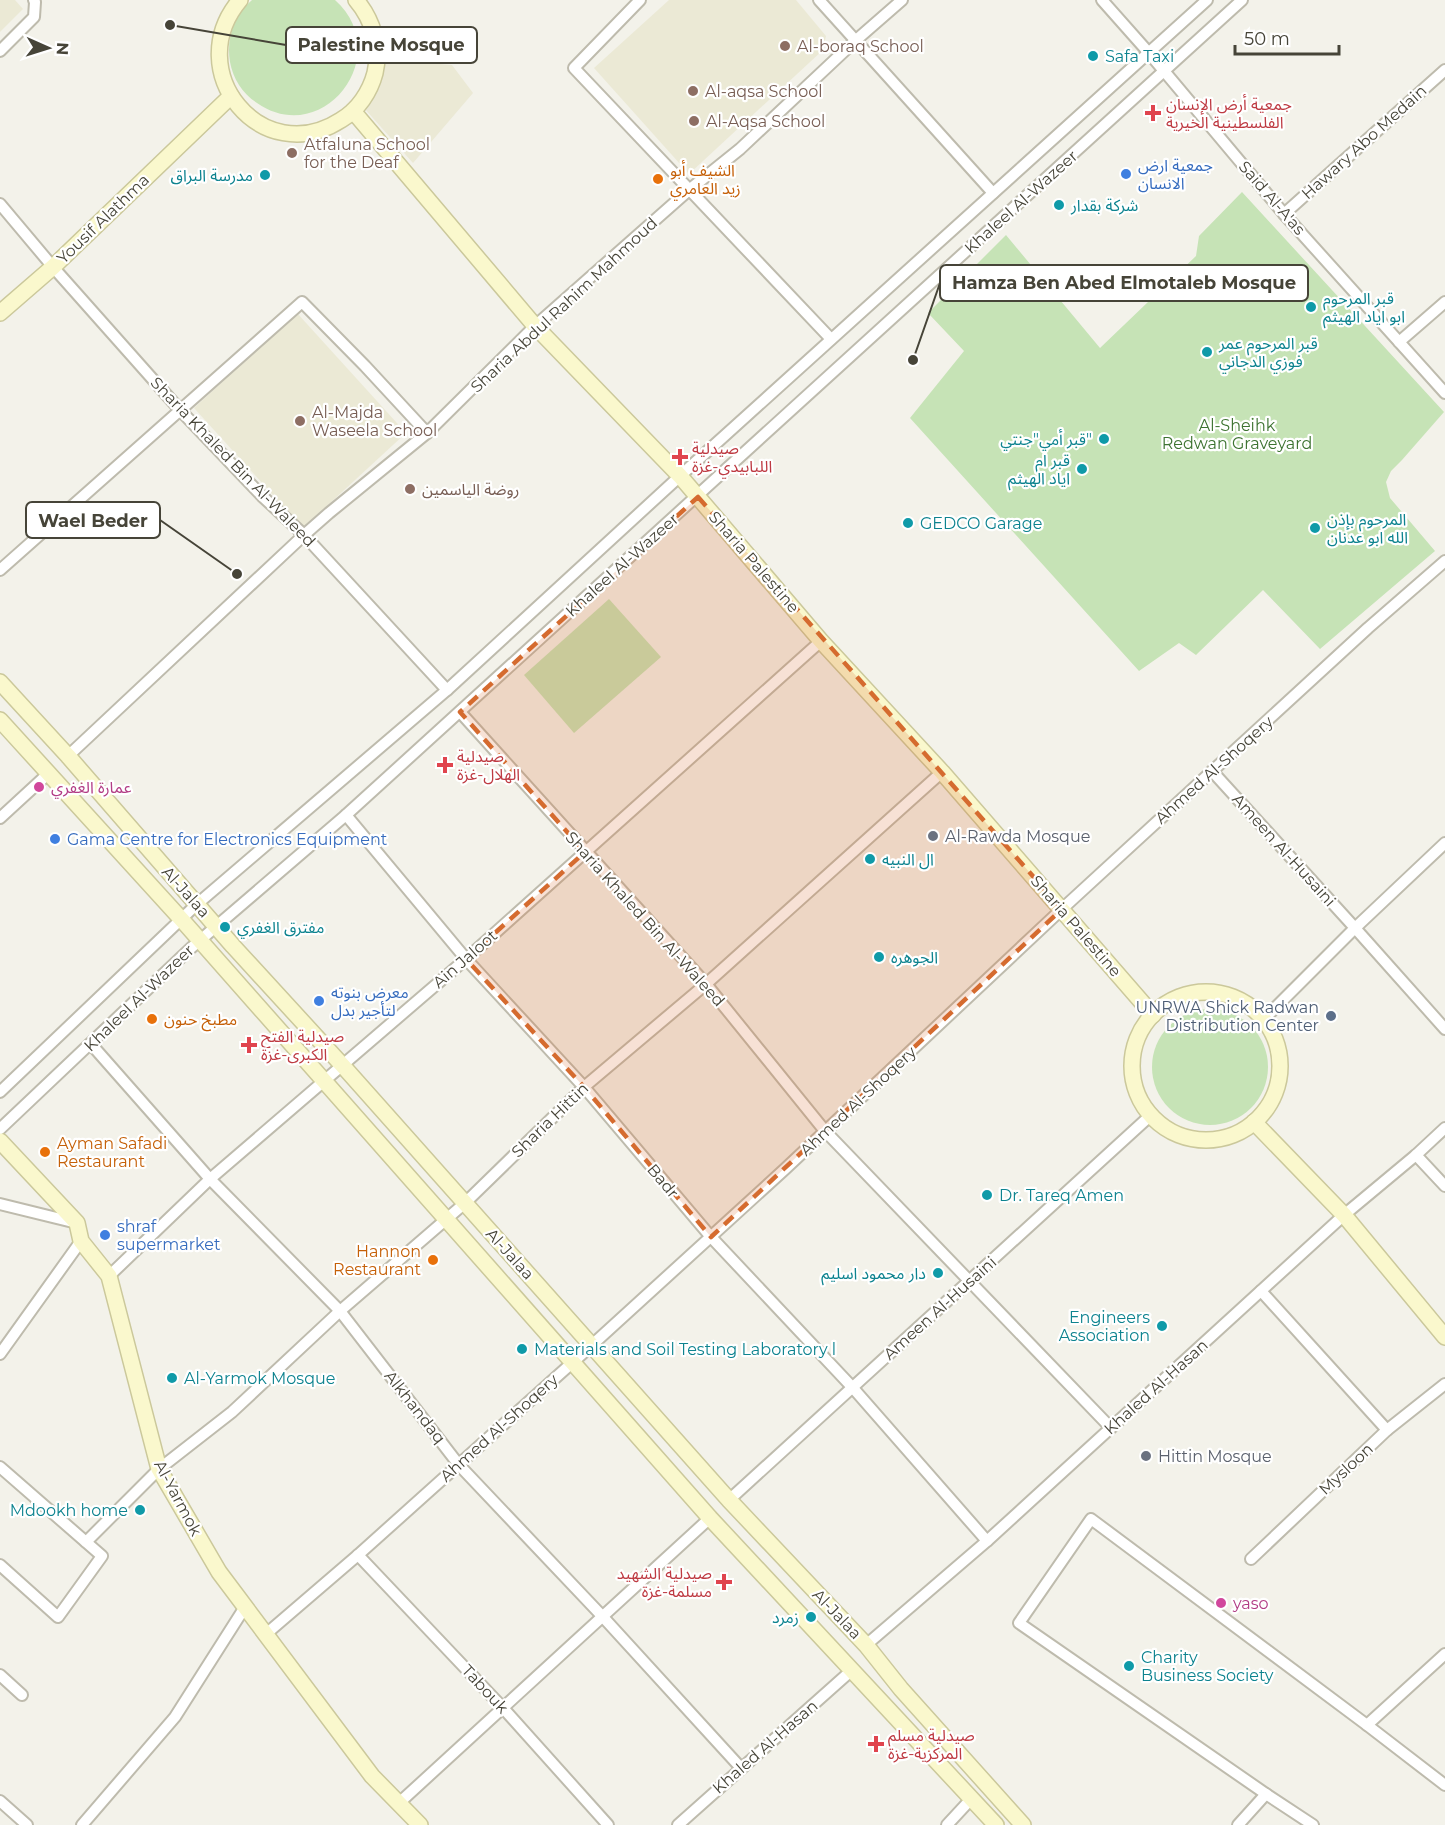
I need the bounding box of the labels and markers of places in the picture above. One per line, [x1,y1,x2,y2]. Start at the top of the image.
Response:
callout: Palestine Mosque [286,27,477,63]
place label: Al-boraq School [797,37,924,56]
marker: Al-boraq School [778,39,792,53]
place label: Safa Taxi [1105,47,1174,66]
marker: Safa Taxi [1086,49,1100,63]
place label: Al-aqsa School [705,82,823,101]
marker: Al-aqsa School [686,84,700,98]
place label: جمعية أرض الإنسان الفلسطينية الخيرية [1166,94,1292,132]
marker: جمعية أرض الإنسان الفلسطينية الخيرية [1144,104,1162,122]
place label: Al-Aqsa School [706,112,825,131]
marker: Al-Aqsa School [687,114,701,128]
place label: Atfaluna School for the Deaf [304,135,430,172]
marker: Atfaluna School for the Deaf [285,146,299,160]
place label: جمعية ارض الانسان [1138,156,1213,193]
place label: الشيف أبو زيد العامري [670,160,741,200]
place label: مدرسة البراق [171,166,253,185]
marker: جمعية ارض الانسان [1119,167,1133,181]
marker: مدرسة البراق [258,168,272,182]
marker: الشيف أبو زيد العامري [651,172,665,186]
place label: شركة بقدار [1070,196,1138,215]
marker: شركة بقدار [1052,198,1066,212]
callout: Hamza Ben Abed Elmotaleb Mosque [940,265,1308,301]
place label: قبر المرحوم ابو اياد الهيثم [1323,289,1405,329]
marker: قبر المرحوم ابو اياد الهيثم [1304,300,1318,314]
place label: قبر المرحوم عمر فوزي الدجاني [1218,334,1318,373]
marker: قبر المرحوم عمر فوزي الدجاني [1200,345,1214,359]
place label: Al-Majda Waseela School [312,403,437,440]
marker: Al-Majda Waseela School [293,414,307,428]
place label: قبر أمي"جنتي" [1000,429,1092,451]
marker: قبر أمي"جنتي" [1097,432,1111,446]
place label: صيدلية اللبابيدي-غزة [692,439,772,478]
marker: صيدلية اللبابيدي-غزة [673,450,687,464]
place label: قبر ام اياد الهيثم [1008,451,1070,491]
marker: قبر ام اياد الهيثم [1075,462,1089,476]
place label: روضة الياسمين [422,480,519,499]
marker: روضة الياسمين [403,482,417,496]
callout: Wael Beder [26,502,160,538]
place label: المرحوم بإذن الله ابو عدنان [1327,510,1408,547]
place label: GEDCO Garage [920,514,1042,533]
marker: GEDCO Garage [901,516,915,530]
marker: المرحوم بإذن الله ابو عدنان [1308,521,1322,535]
place label: صيدلية الهلال-غزة [457,747,520,785]
marker: صيدلية الهلال-غزة [438,758,452,772]
place label: عمارة الغفري [51,778,132,799]
marker: عمارة الغفري [32,780,46,794]
place label: Al-Rawda Mosque [945,827,1090,846]
marker: Al-Rawda Mosque [926,829,940,843]
place label: Gama Centre for Electronics Equipment [67,830,388,849]
marker: Gama Centre for Electronics Equipment [48,832,62,846]
place label: ال النبيه [882,850,934,870]
marker: ال النبيه [863,852,877,866]
place label: مفترق الغفري [237,918,324,939]
marker: مفترق الغفري [218,920,232,934]
place label: الجوهره [891,948,938,967]
marker: الجوهره [872,950,886,964]
place label: معرض بنوته لتأجير بدل [331,983,409,1021]
marker: معرض بنوته لتأجير بدل [312,994,326,1008]
place label: UNRWA Shick Radwan Distribution Center [1136,998,1319,1035]
marker: UNRWA Shick Radwan Distribution Center [1324,1009,1338,1023]
place label: مطبخ حنون [164,1010,237,1032]
marker: مطبخ حنون [145,1012,159,1026]
place label: صيدلية الفتح الكبرى-غزة [261,1027,344,1064]
marker: صيدلية الفتح الكبرى-غزة [242,1038,256,1052]
place label: Ayman Safadi Restaurant [57,1134,167,1171]
marker: Ayman Safadi Restaurant [38,1145,52,1159]
place label: Dr. Tareq Amen [999,1186,1124,1205]
marker: Dr. Tareq Amen [980,1188,994,1202]
place label: shraf supermarket [117,1217,221,1254]
marker: shraf supermarket [98,1228,112,1242]
place label: Hannon Restaurant [333,1242,421,1279]
marker: Hannon Restaurant [426,1253,440,1267]
place label: دار محمود اسليم [821,1264,926,1286]
marker: دار محمود اسليم [931,1266,945,1280]
place label: Engineers Association [1059,1308,1150,1345]
marker: Engineers Association [1155,1319,1169,1333]
place label: Materials and Soil Testing Laboratory l [534,1340,836,1359]
marker: Materials and Soil Testing Laboratory l [515,1342,529,1356]
place label: Al-Yarmok Mosque [184,1369,335,1388]
marker: Al-Yarmok Mosque [165,1371,179,1385]
place label: Hittin Mosque [1158,1447,1272,1466]
marker: Hittin Mosque [1139,1449,1153,1463]
place label: Mdookh home [10,1501,128,1520]
marker: Mdookh home [133,1503,147,1517]
place label: صيدلية الشهيد مسلمة-غزة [617,1564,712,1601]
marker: صيدلية الشهيد مسلمة-غزة [717,1575,731,1589]
place label: yaso [1232,1594,1269,1613]
marker: yaso [1214,1596,1228,1610]
place label: زمرد [772,1608,799,1627]
marker: زمرد [804,1610,818,1624]
place label: Charity Business Society [1141,1648,1274,1685]
marker: Charity Business Society [1122,1659,1136,1673]
place label: صيدلية مسلم المركزية-غزة [888,1726,975,1763]
marker: صيدلية مسلم المركزية-غزة [869,1737,883,1751]

